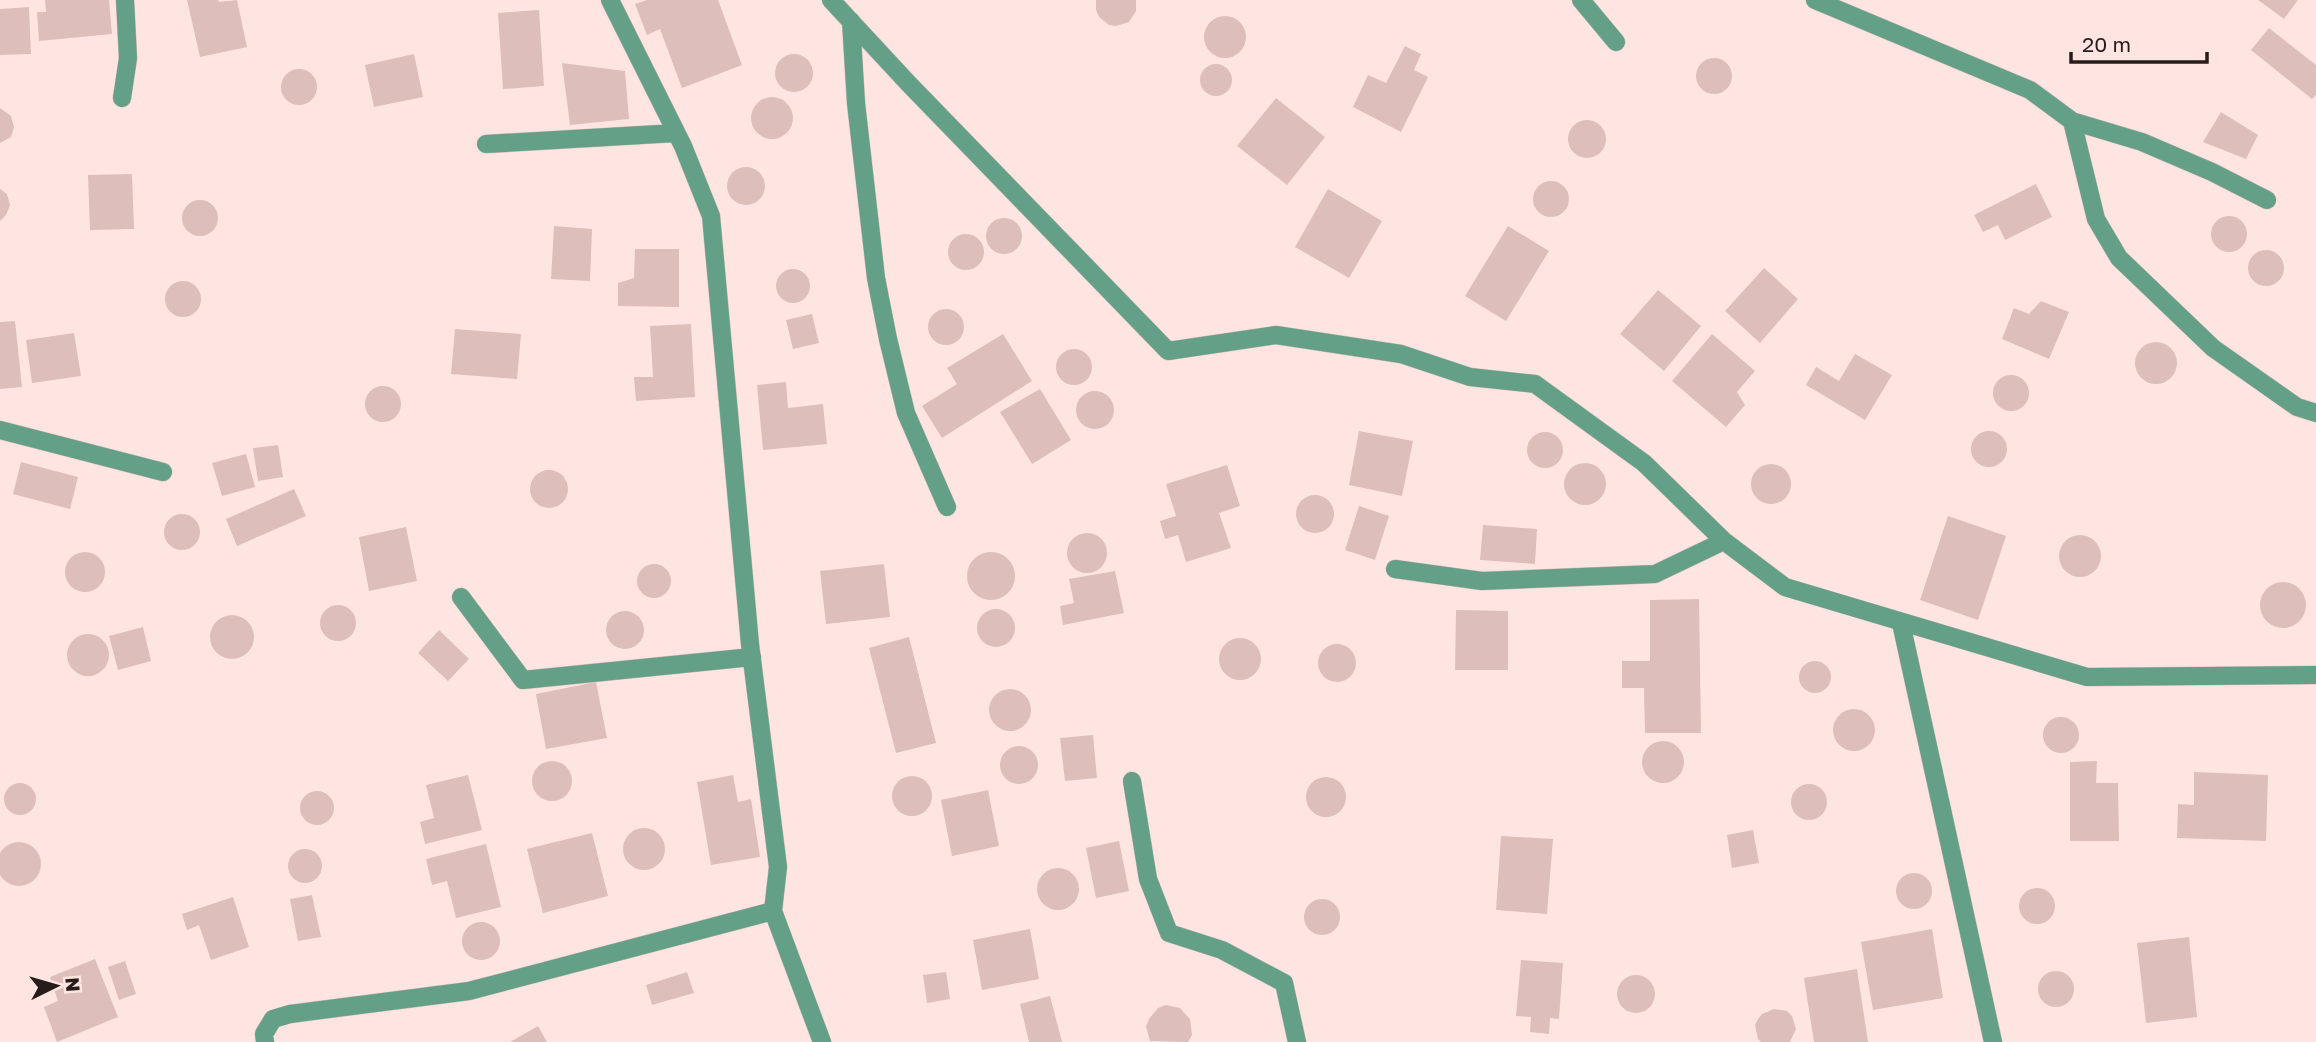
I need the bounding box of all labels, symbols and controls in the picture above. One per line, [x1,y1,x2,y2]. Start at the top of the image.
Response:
scale bar [2071,21,2208,65]
text: 20 m [2082,31,2131,57]
north arrow [21,951,91,1021]
text: N [61,976,86,993]

